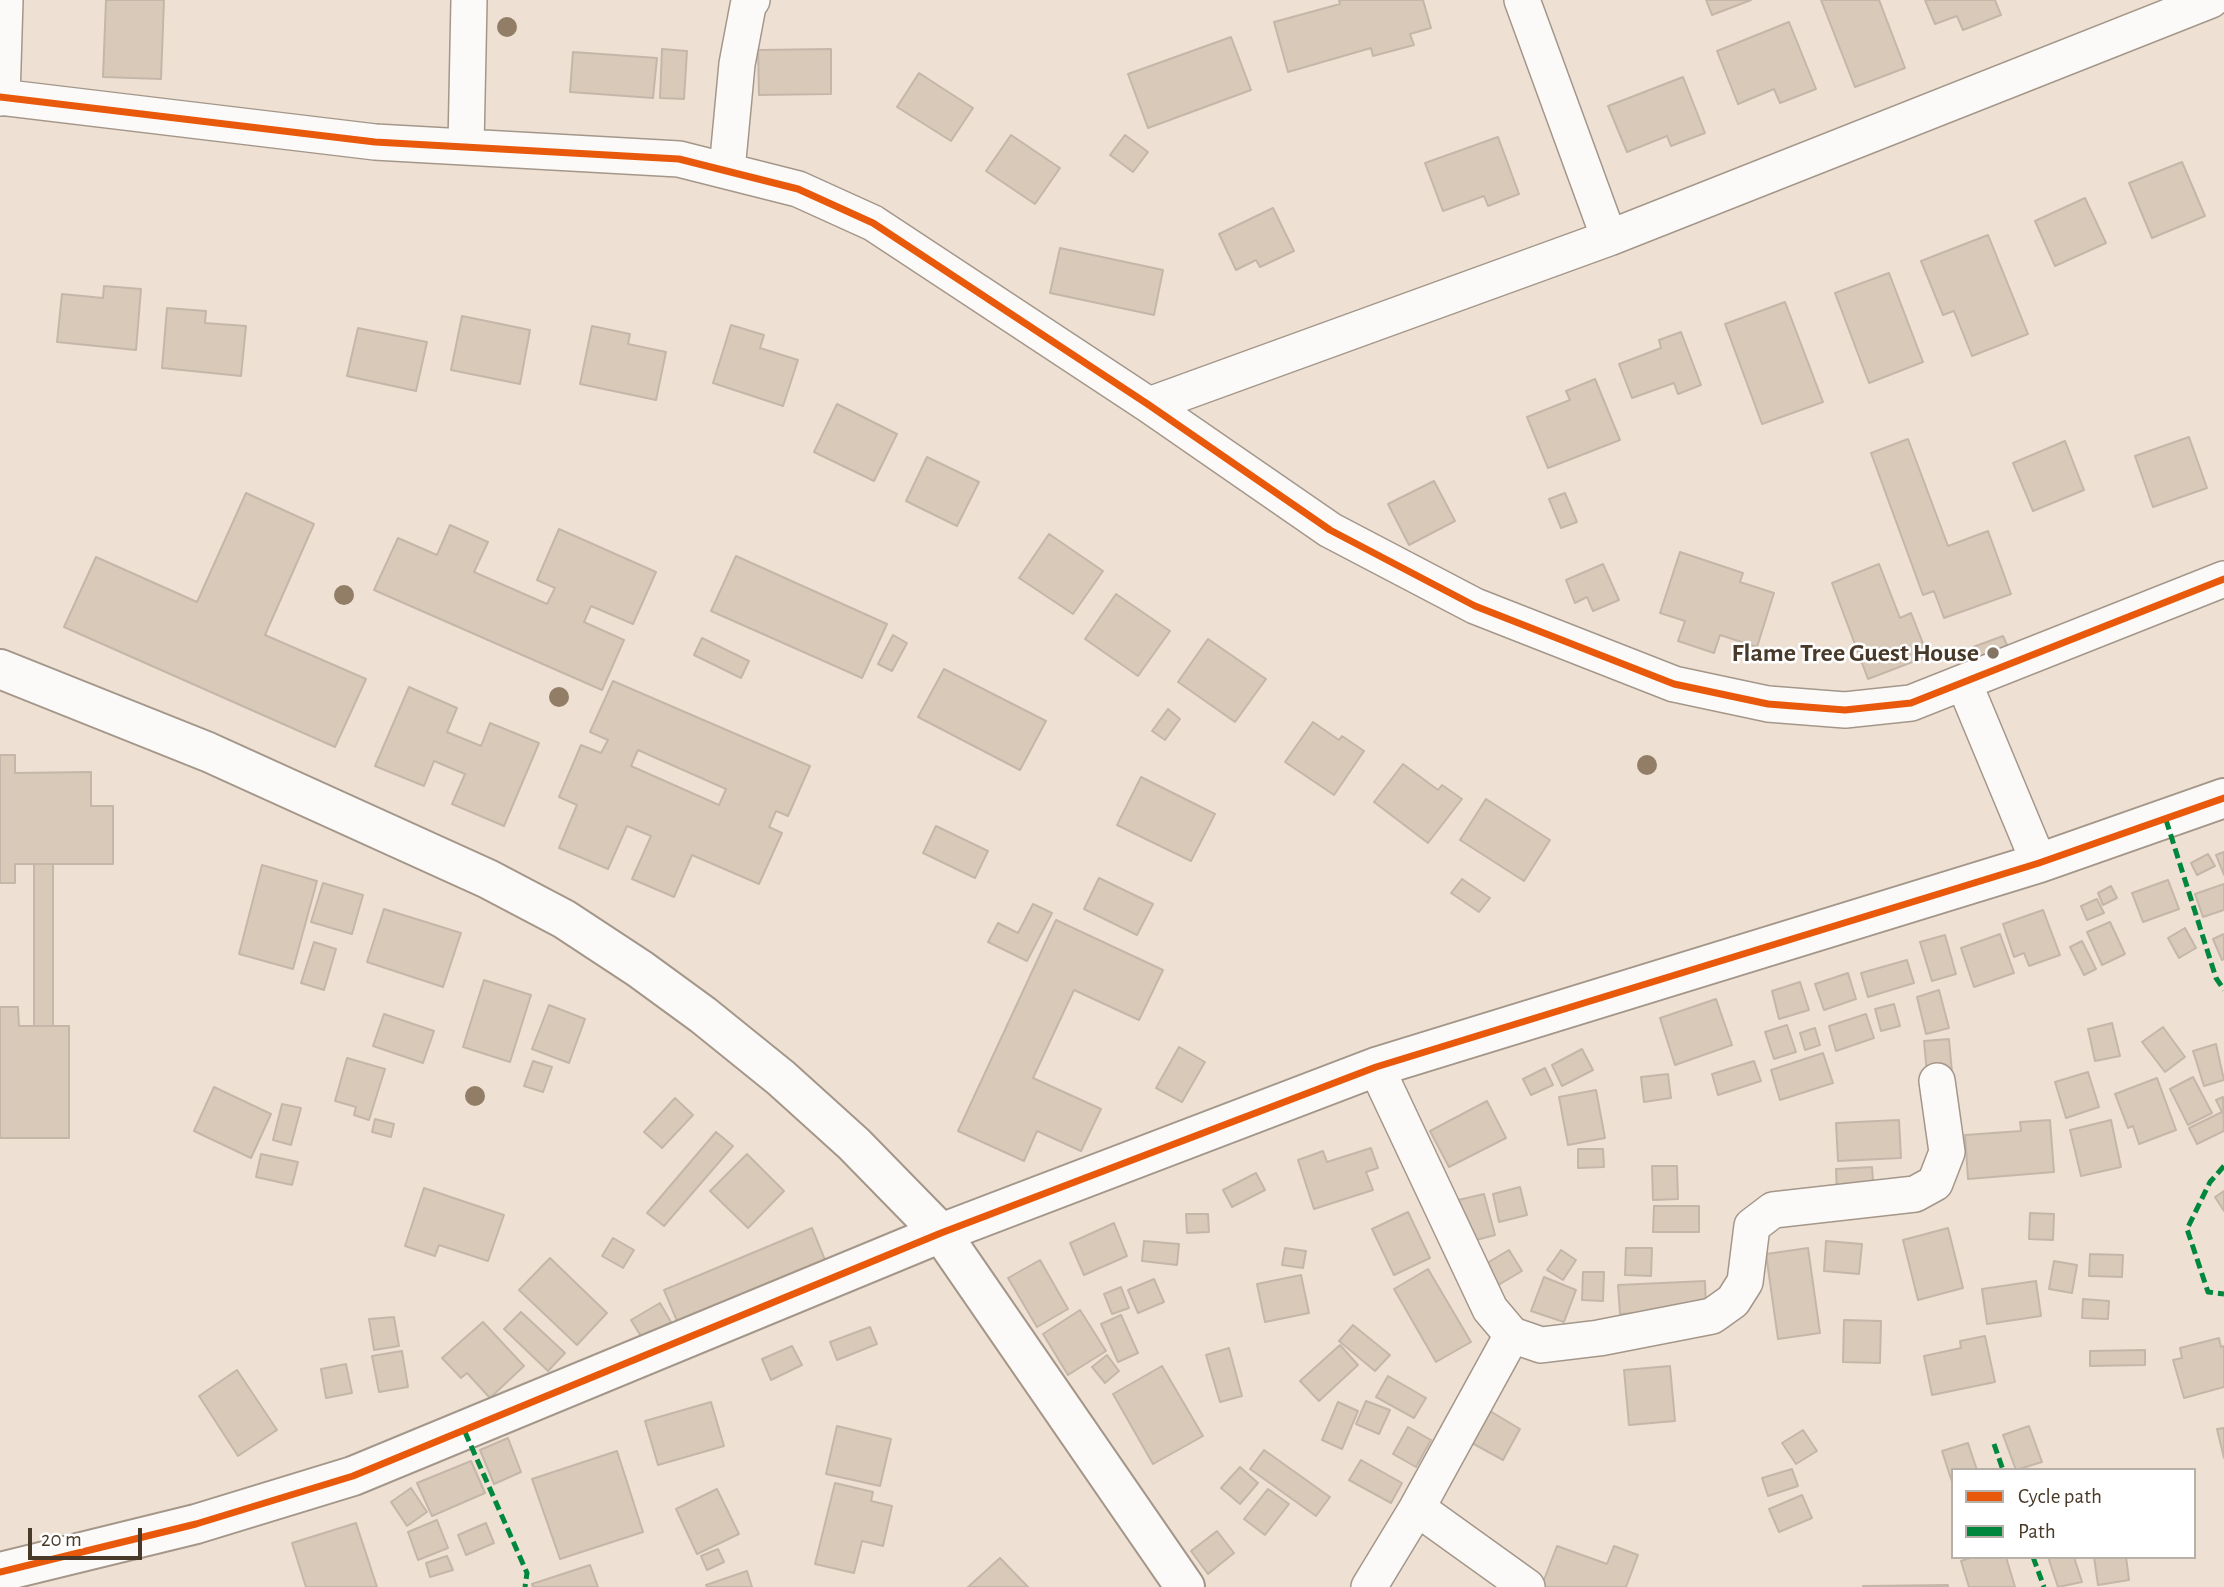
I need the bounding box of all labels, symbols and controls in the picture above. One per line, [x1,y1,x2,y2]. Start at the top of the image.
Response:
place label: Flame Tree Guest House [1732,637,1979,669]
marker: Flame Tree Guest House [1985,645,2001,661]
legend [1951,1468,2196,1559]
text: Cycle path [2018,1486,2102,1507]
scale bar [32,1514,145,1558]
text: Path [2018,1521,2056,1542]
text: 20 m [41,1529,82,1550]

